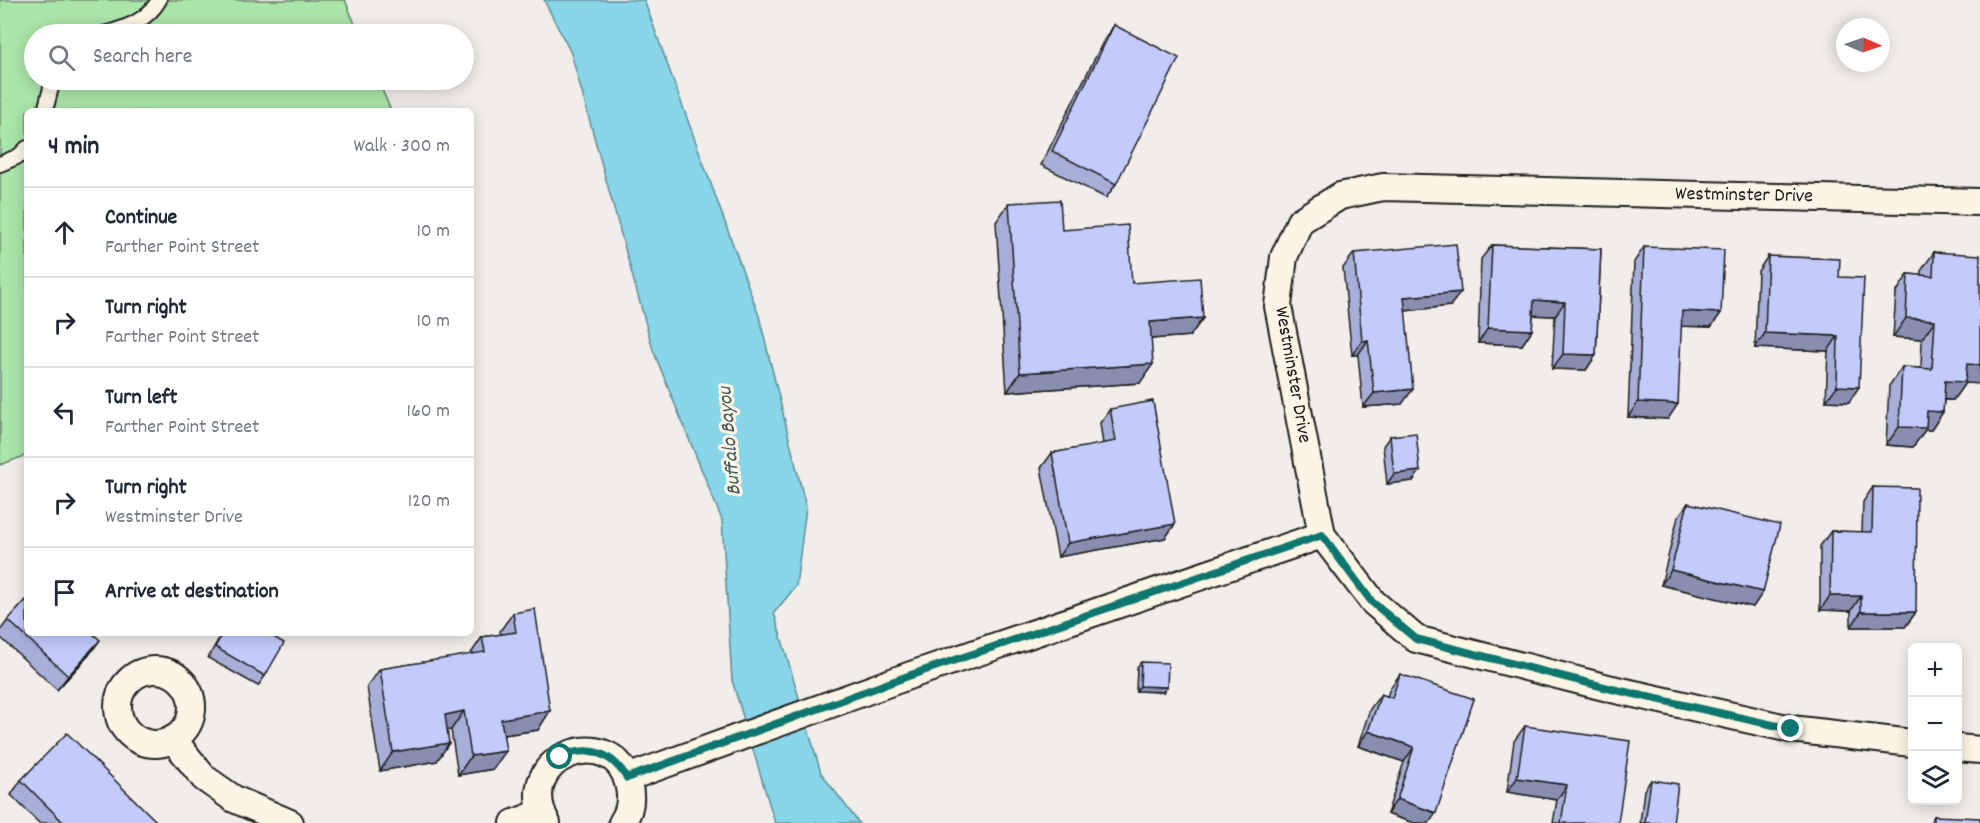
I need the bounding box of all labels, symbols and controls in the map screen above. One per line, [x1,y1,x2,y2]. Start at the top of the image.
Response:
north arrow [1836,18,1890,72]
search box [24,24,474,90]
icon: search [45,41,78,74]
text: Search here [93,42,192,73]
text: 4 min [48,129,99,166]
text: Walk · 300 m [353,133,450,161]
street label: Westminster Drive [1675,181,1813,211]
text: Continue [105,203,177,234]
icon: ahead [48,216,81,249]
text: 10 m [416,218,450,246]
text: Farther Point Street [105,234,260,262]
text: Turn right [105,293,187,324]
street label: Westminster Drive [1266,305,1318,446]
icon: right [48,306,81,339]
text: 10 m [416,308,450,336]
text: Farther Point Street [105,324,260,352]
text: Turn left [105,383,177,414]
water label: Buffalo Bayou [711,384,751,497]
icon: left [48,396,81,429]
text: 160 m [407,398,450,426]
text: Farther Point Street [105,414,260,442]
text: Turn right [105,473,187,504]
icon: right [48,486,81,519]
text: 120 m [408,488,450,516]
text: Westminster Drive [105,504,243,532]
icon: arrive [48,576,81,609]
text: Arrive at destination [105,577,279,608]
map controls [1908,643,1962,805]
button: + [1908,643,1962,697]
button: − [1908,697,1962,751]
route end [1777,715,1803,741]
route start [546,743,572,769]
button: layers [1908,751,1962,805]

